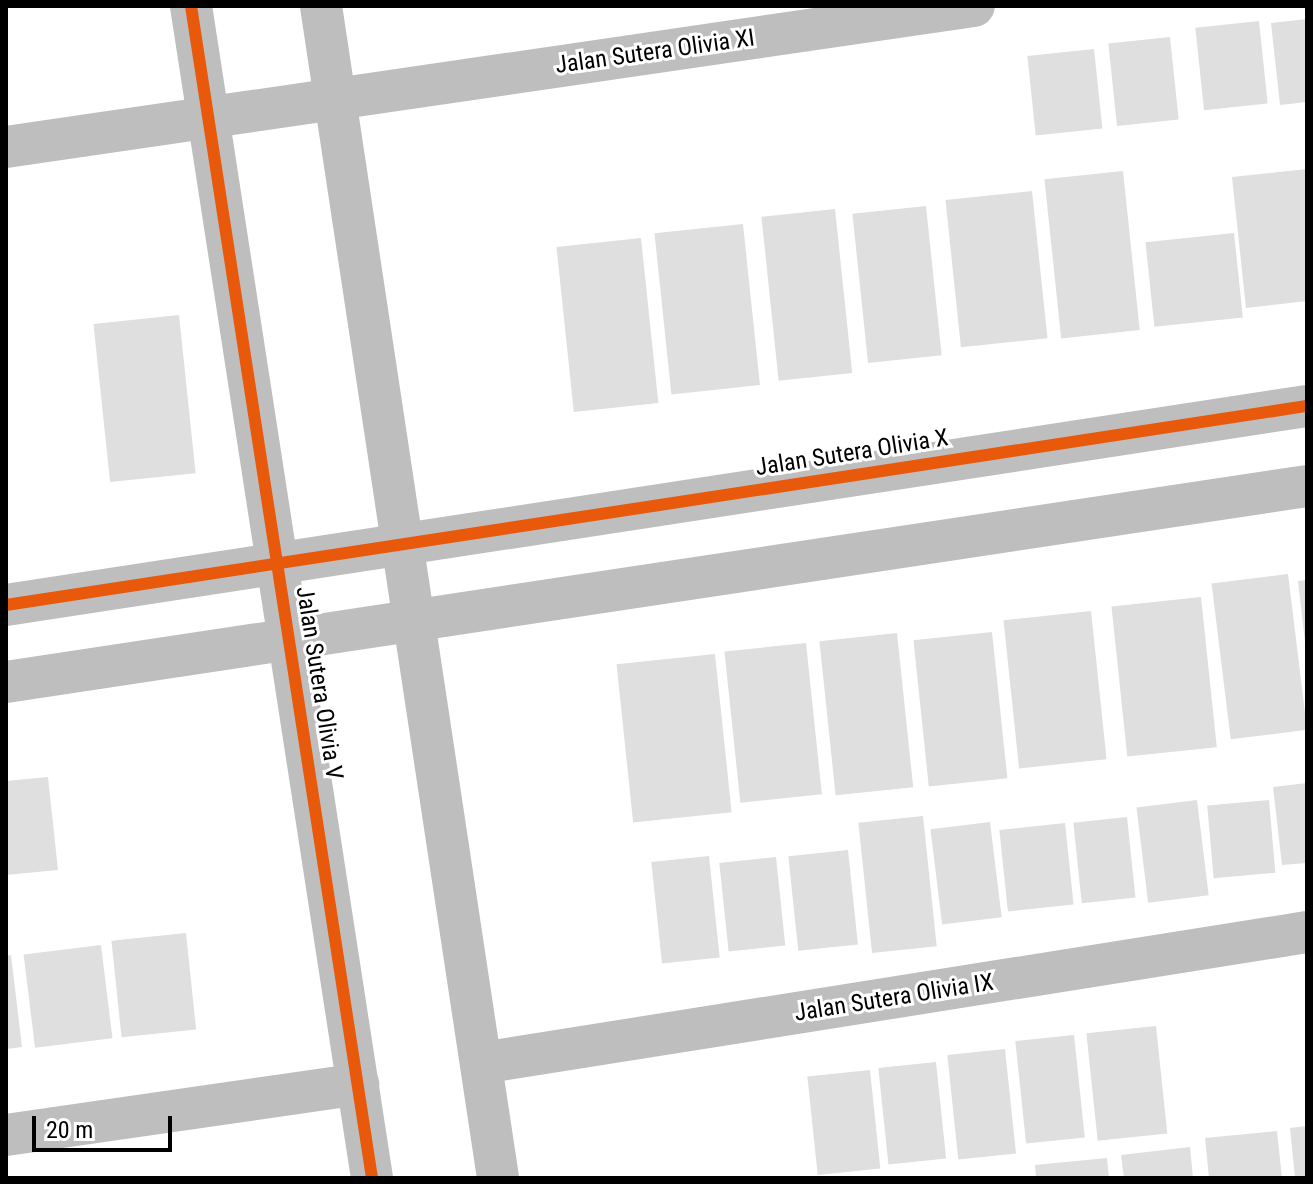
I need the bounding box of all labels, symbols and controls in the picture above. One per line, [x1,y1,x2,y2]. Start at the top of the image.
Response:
street label: Jalan Sutera Olivia XI [554,24,756,80]
street label: Jalan Sutera Olivia X [753,424,951,482]
street label: Jalan Sutera Olivia V [290,584,348,782]
street label: Jalan Sutera Olivia IX [792,968,996,1028]
scale bar [36,1100,176,1150]
text: 20 m [46,1116,93,1144]

